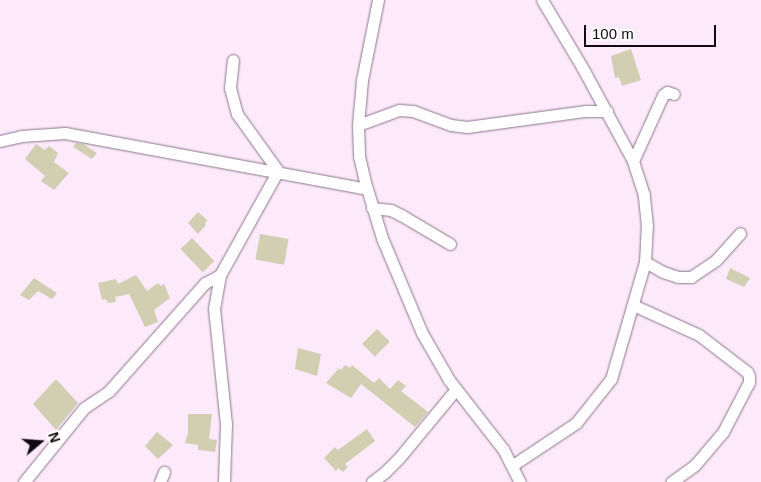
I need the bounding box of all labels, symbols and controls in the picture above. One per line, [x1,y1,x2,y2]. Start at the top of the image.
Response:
scale bar [586,15,718,47]
text: 100 m [592,25,634,42]
north arrow [15,417,65,467]
text: N [45,430,63,445]

